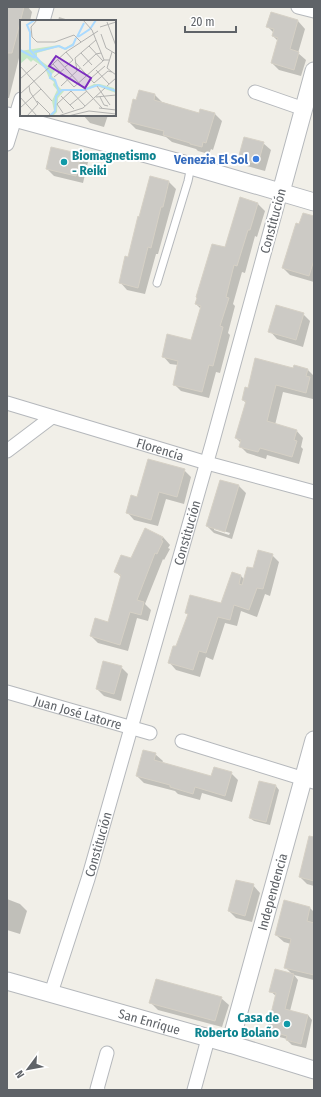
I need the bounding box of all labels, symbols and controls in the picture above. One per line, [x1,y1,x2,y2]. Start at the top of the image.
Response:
scale bar [185,8,236,34]
text: 20 m [191,15,215,29]
inset map [20,20,116,116]
place label: Biomagnetismo - Reiki [72,148,156,178]
place label: Venezia El Sol [173,152,248,167]
marker: Venezia El Sol [251,154,261,164]
marker: Biomagnetismo - Reiki [59,157,69,167]
street label: Constitución [257,187,289,255]
street label: Florencia [135,435,186,463]
street label: Constitución [170,498,203,567]
street label: Juan José Latorre [33,693,124,732]
street label: Constitución [82,810,114,878]
street label: Independencia [254,851,290,932]
street label: San Enrique [117,1005,182,1037]
place label: Casa de Roberto Bolaño [195,1010,279,1040]
marker: Casa de Roberto Bolaño [282,1019,292,1029]
north arrow [8,1049,48,1089]
text: N [13,1068,27,1080]

